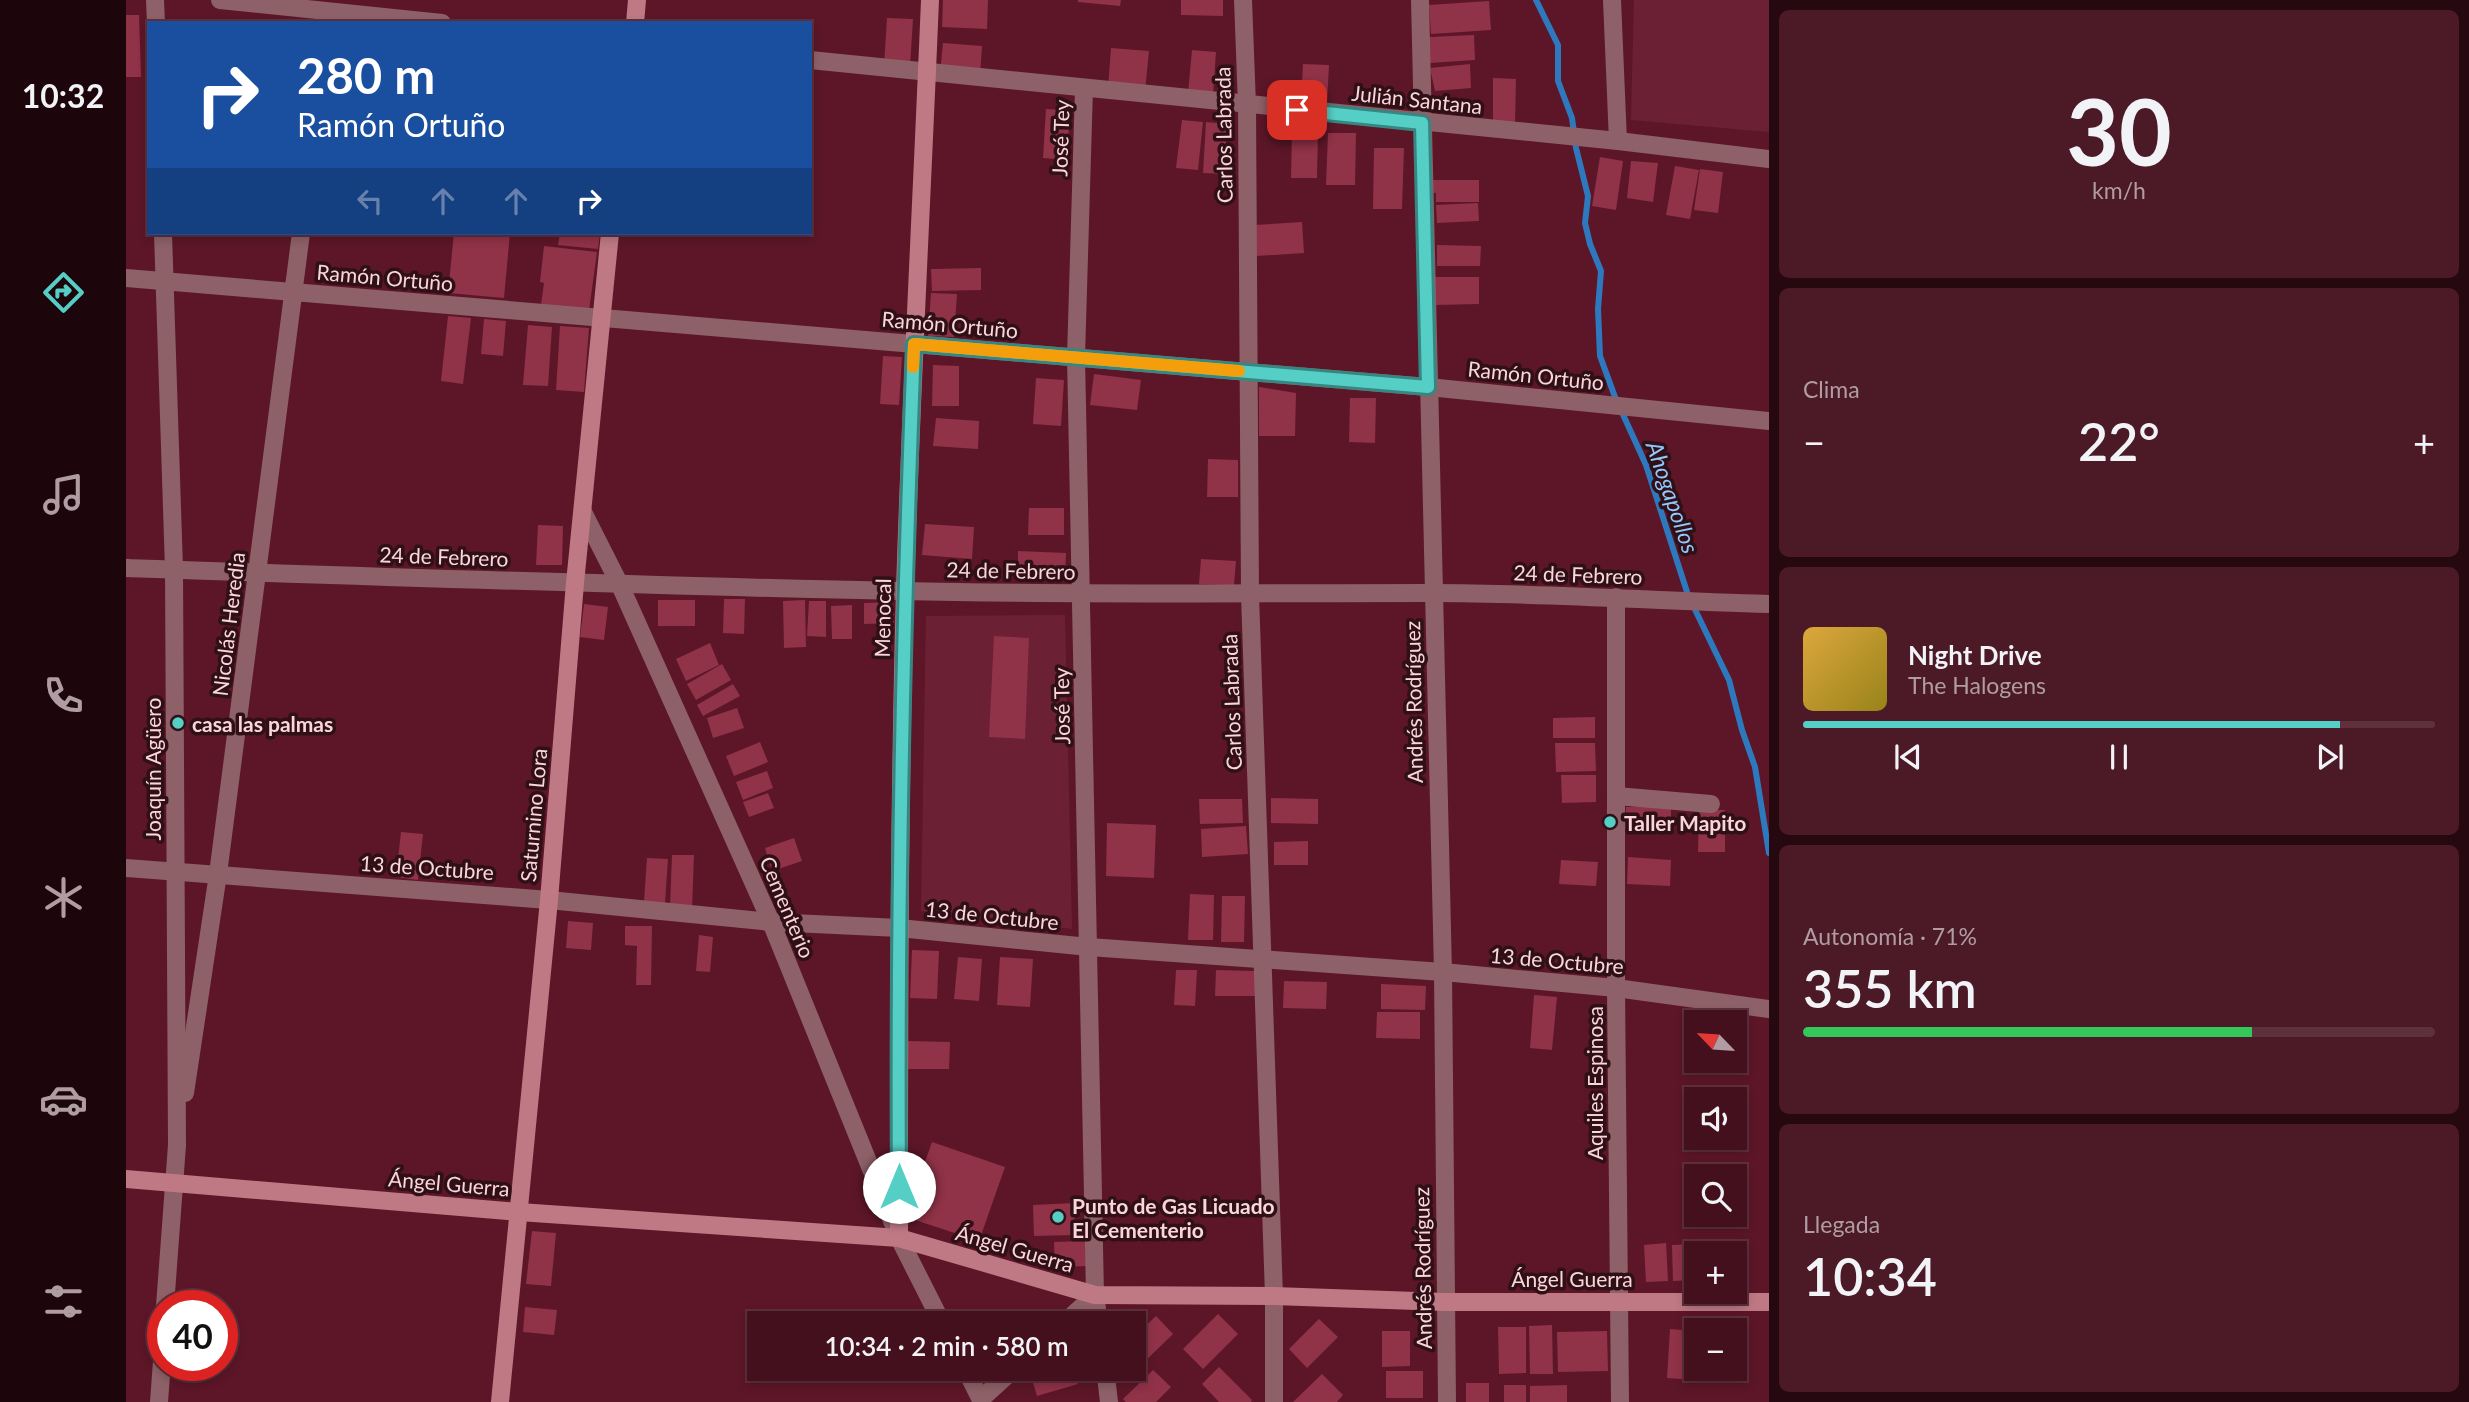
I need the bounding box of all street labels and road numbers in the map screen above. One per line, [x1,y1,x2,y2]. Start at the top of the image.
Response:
street label: Carlos Labrada [1209,67,1237,203]
street label: Julián Santana [1350,80,1484,118]
street label: José Tey [1046,99,1074,177]
street label: Ramón Ortuño [316,259,454,295]
street label: Ramón Ortuño [881,306,1019,342]
street label: Ramón Ortuño [1467,355,1605,395]
street label: 24 de Febrero [379,541,509,571]
street label: Nicolás Heredia [207,551,249,697]
street label: 24 de Febrero [946,556,1076,584]
street label: 24 de Febrero [1513,559,1643,589]
street label: Menocal [869,578,895,658]
street label: Andrés Rodríguez [1399,621,1427,783]
street label: Carlos Labrada [1216,633,1246,771]
street label: José Tey [1048,667,1074,745]
street label: Joaquín Agüero [140,698,165,840]
street label: Saturnino Lora [515,747,551,883]
street label: 13 de Octubre [359,850,495,884]
street label: Cementerio [755,852,821,962]
street label: 13 de Octubre [924,896,1060,934]
street label: 13 de Octubre [1489,942,1625,978]
street label: Aquiles Espinosa [1582,1006,1607,1160]
street label: Ángel Guerra [387,1165,511,1201]
street label: Andrés Rodríguez [1408,1187,1436,1349]
street label: Ángel Guerra [953,1219,1077,1277]
street label: Ángel Guerra [1511,1266,1633,1291]

